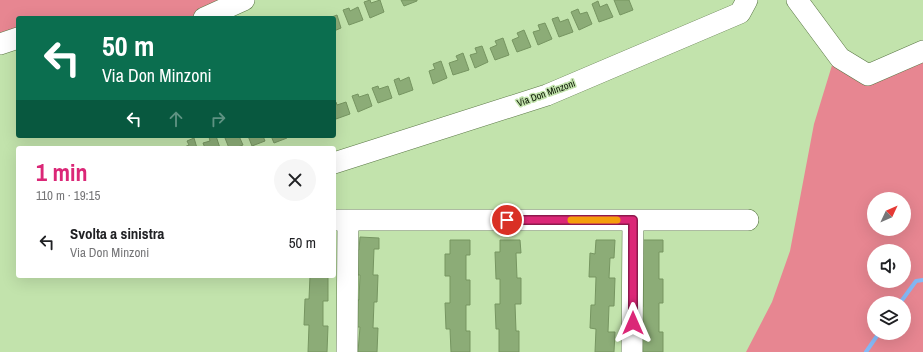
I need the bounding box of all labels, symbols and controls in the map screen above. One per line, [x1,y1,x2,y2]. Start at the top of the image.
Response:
text: 50 m [102,27,154,65]
icon: left [36,32,88,84]
text: Via Don Minzoni [102,63,212,88]
street label: Via Don Minzoni [515,76,577,110]
icon: left [123,108,145,130]
icon: ahead [165,108,187,130]
icon: right [207,108,229,130]
text: 1 min [36,156,87,188]
button: close [274,159,316,201]
text: 110 m · 19:15 [36,187,100,204]
north arrow [867,192,911,236]
map controls [867,192,911,340]
pin [490,203,524,237]
icon: arrive [496,209,518,231]
text: Svolta a sinistra [70,223,164,244]
icon: left [36,231,58,253]
text: 50 m [289,232,316,253]
text: Via Don Minzoni [70,244,149,261]
button: sound [867,244,911,288]
button: layers [867,296,911,340]
position arrow [612,302,654,344]

